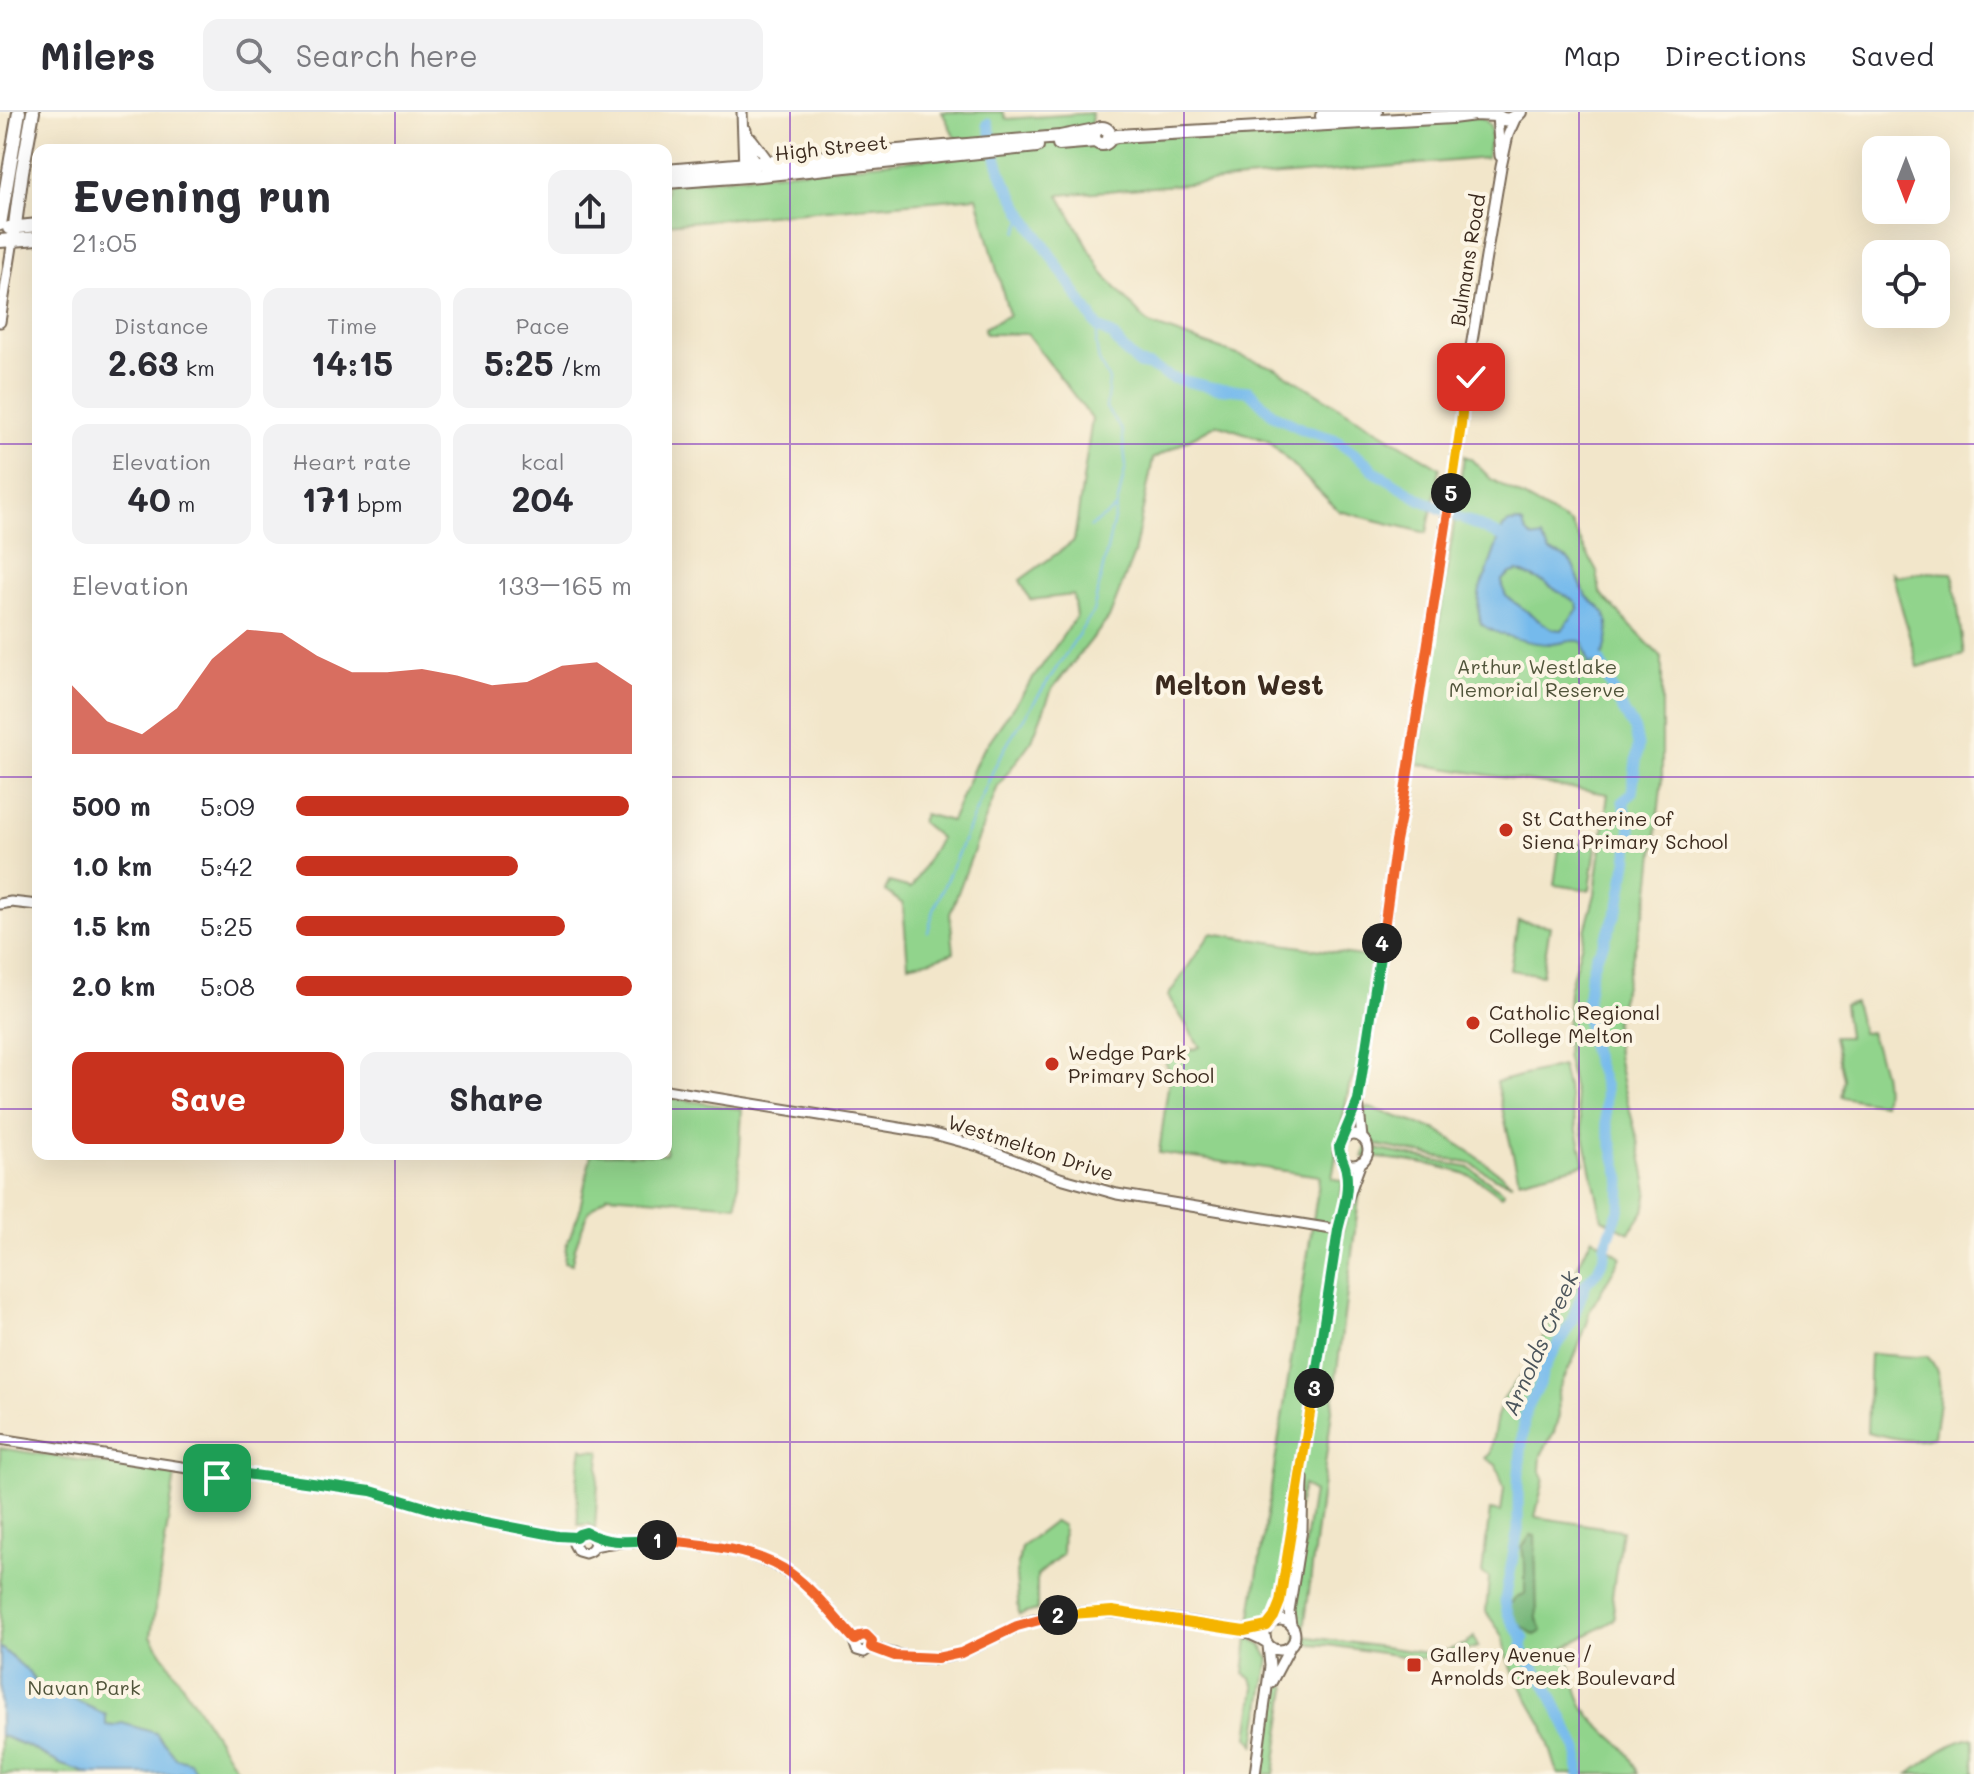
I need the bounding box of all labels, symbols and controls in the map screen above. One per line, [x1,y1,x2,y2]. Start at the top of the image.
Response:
search box [203,19,763,91]
text: Milers [40,30,155,80]
icon: search [231,33,275,77]
text: Search here [295,35,478,75]
text: Map [1564,37,1621,73]
text: Directions [1665,37,1807,73]
text: Saved [1851,37,1934,73]
street label: High Street [773,128,889,166]
north arrow [1862,136,1950,224]
map controls [1862,136,1950,328]
text: Evening run [72,166,331,223]
button: share [548,170,632,254]
street label: Bulmans Road [1444,192,1490,328]
text: 21:05 [72,225,137,259]
button: locate [1862,240,1950,328]
text: Distance [114,311,209,340]
text: Time [327,311,377,340]
text: Pace [516,311,570,340]
text: 2.63 [108,340,178,385]
text: 14:15 [311,340,393,385]
text: 5:25 [484,340,554,385]
pin [1437,343,1505,411]
text: km [178,353,215,382]
text: /km [554,353,601,382]
icon: check [1449,355,1493,399]
text: Elevation [112,447,211,476]
text: Heart rate [293,447,411,476]
text: kcal [521,447,565,476]
pin: 5 [1431,473,1471,513]
text: 40 [127,476,171,521]
text: 171 [301,476,350,521]
text: 204 [511,476,574,521]
text: 5 [1445,478,1457,507]
text: m [171,489,195,518]
text: bpm [350,489,403,518]
text: Elevation [72,568,189,602]
text: 133–165 m [497,568,632,602]
park label: Arthur Westlake Memorial Reserve [1449,653,1625,702]
district label: Melton West [1154,666,1324,702]
text: 500 m [72,789,151,823]
text: 5:09 [200,789,255,823]
place label: St Catherine of Siena Primary School [1522,805,1728,854]
marker: St Catherine of Siena Primary School [1497,821,1515,839]
text: 1.0 km [72,849,152,883]
text: 5:42 [200,849,253,883]
text: 1.5 km [72,909,151,943]
text: 5:25 [200,909,253,943]
pin: 4 [1362,923,1402,963]
text: 4 [1375,928,1389,957]
text: 2.0 km [72,969,155,1003]
text: 5:08 [200,969,255,1003]
place label: Catholic Regional College Melton [1489,999,1660,1048]
marker: Catholic Regional College Melton [1464,1014,1482,1032]
place label: Wedge Park Primary School [1068,1039,1215,1088]
button: Save [72,1052,344,1144]
button: Share [360,1052,632,1144]
marker: Wedge Park Primary School [1043,1055,1061,1073]
street label: Westmelton Drive [945,1108,1117,1186]
water label: Arnolds Creek [1495,1265,1585,1419]
pin: 3 [1294,1368,1334,1408]
text: 3 [1307,1373,1321,1402]
pin [183,1444,251,1512]
icon: arrive [195,1456,239,1500]
pin: 1 [637,1520,677,1560]
text: 1 [652,1525,662,1554]
pin: 2 [1038,1595,1078,1635]
text: 2 [1052,1600,1064,1629]
place label: Gallery Avenue / Arnolds Creek Boulevard [1430,1641,1675,1690]
marker: Gallery Avenue / Arnolds Creek Boulevard [1405,1656,1423,1674]
park label: Navan Park [27,1674,141,1700]

